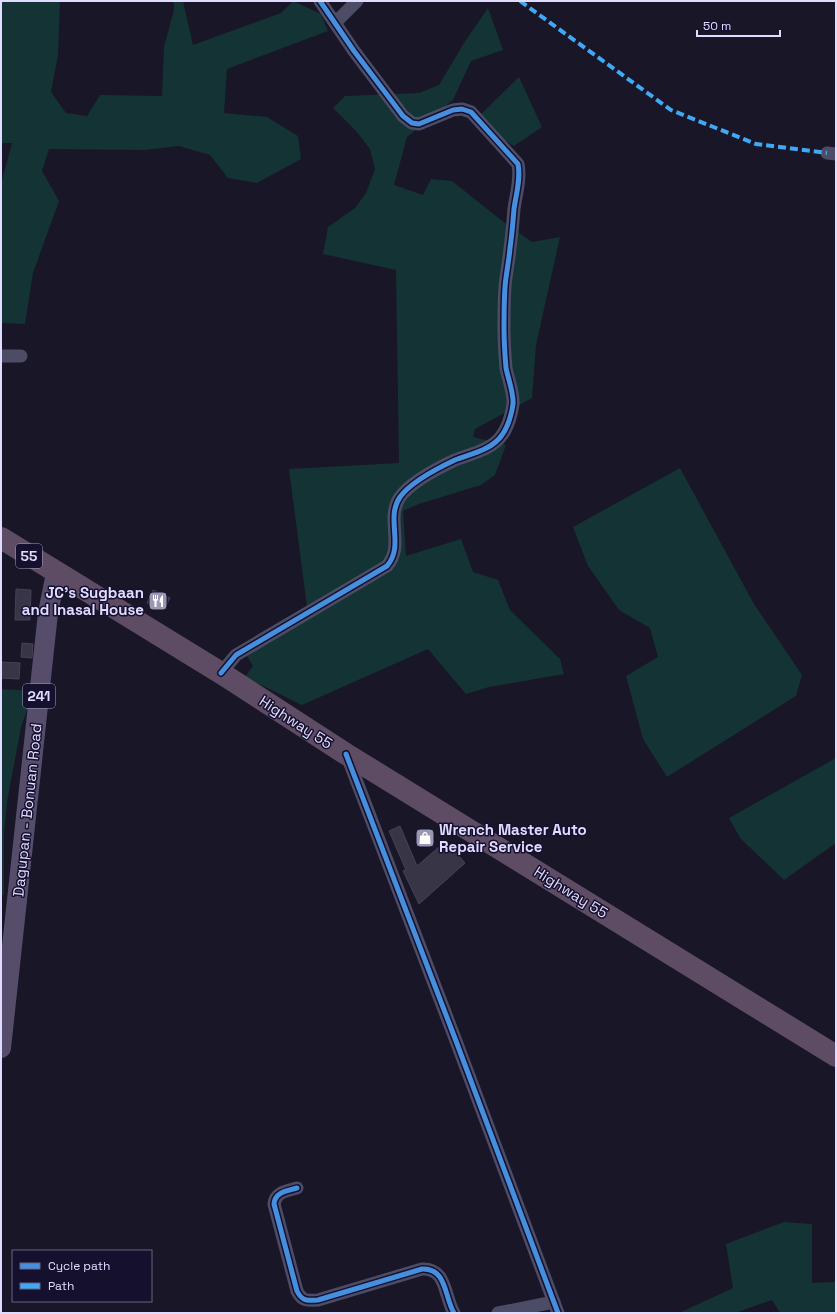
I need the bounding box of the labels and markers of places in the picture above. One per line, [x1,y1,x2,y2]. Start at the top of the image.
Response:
place label: JC's Sugbaan and Inasal House [22,583,144,619]
restaurant icon: JC's Sugbaan and Inasal House [147,590,169,612]
place label: Wrench Master Auto Repair Service [439,820,587,856]
shop icon: Wrench Master Auto Repair Service [414,827,436,849]

